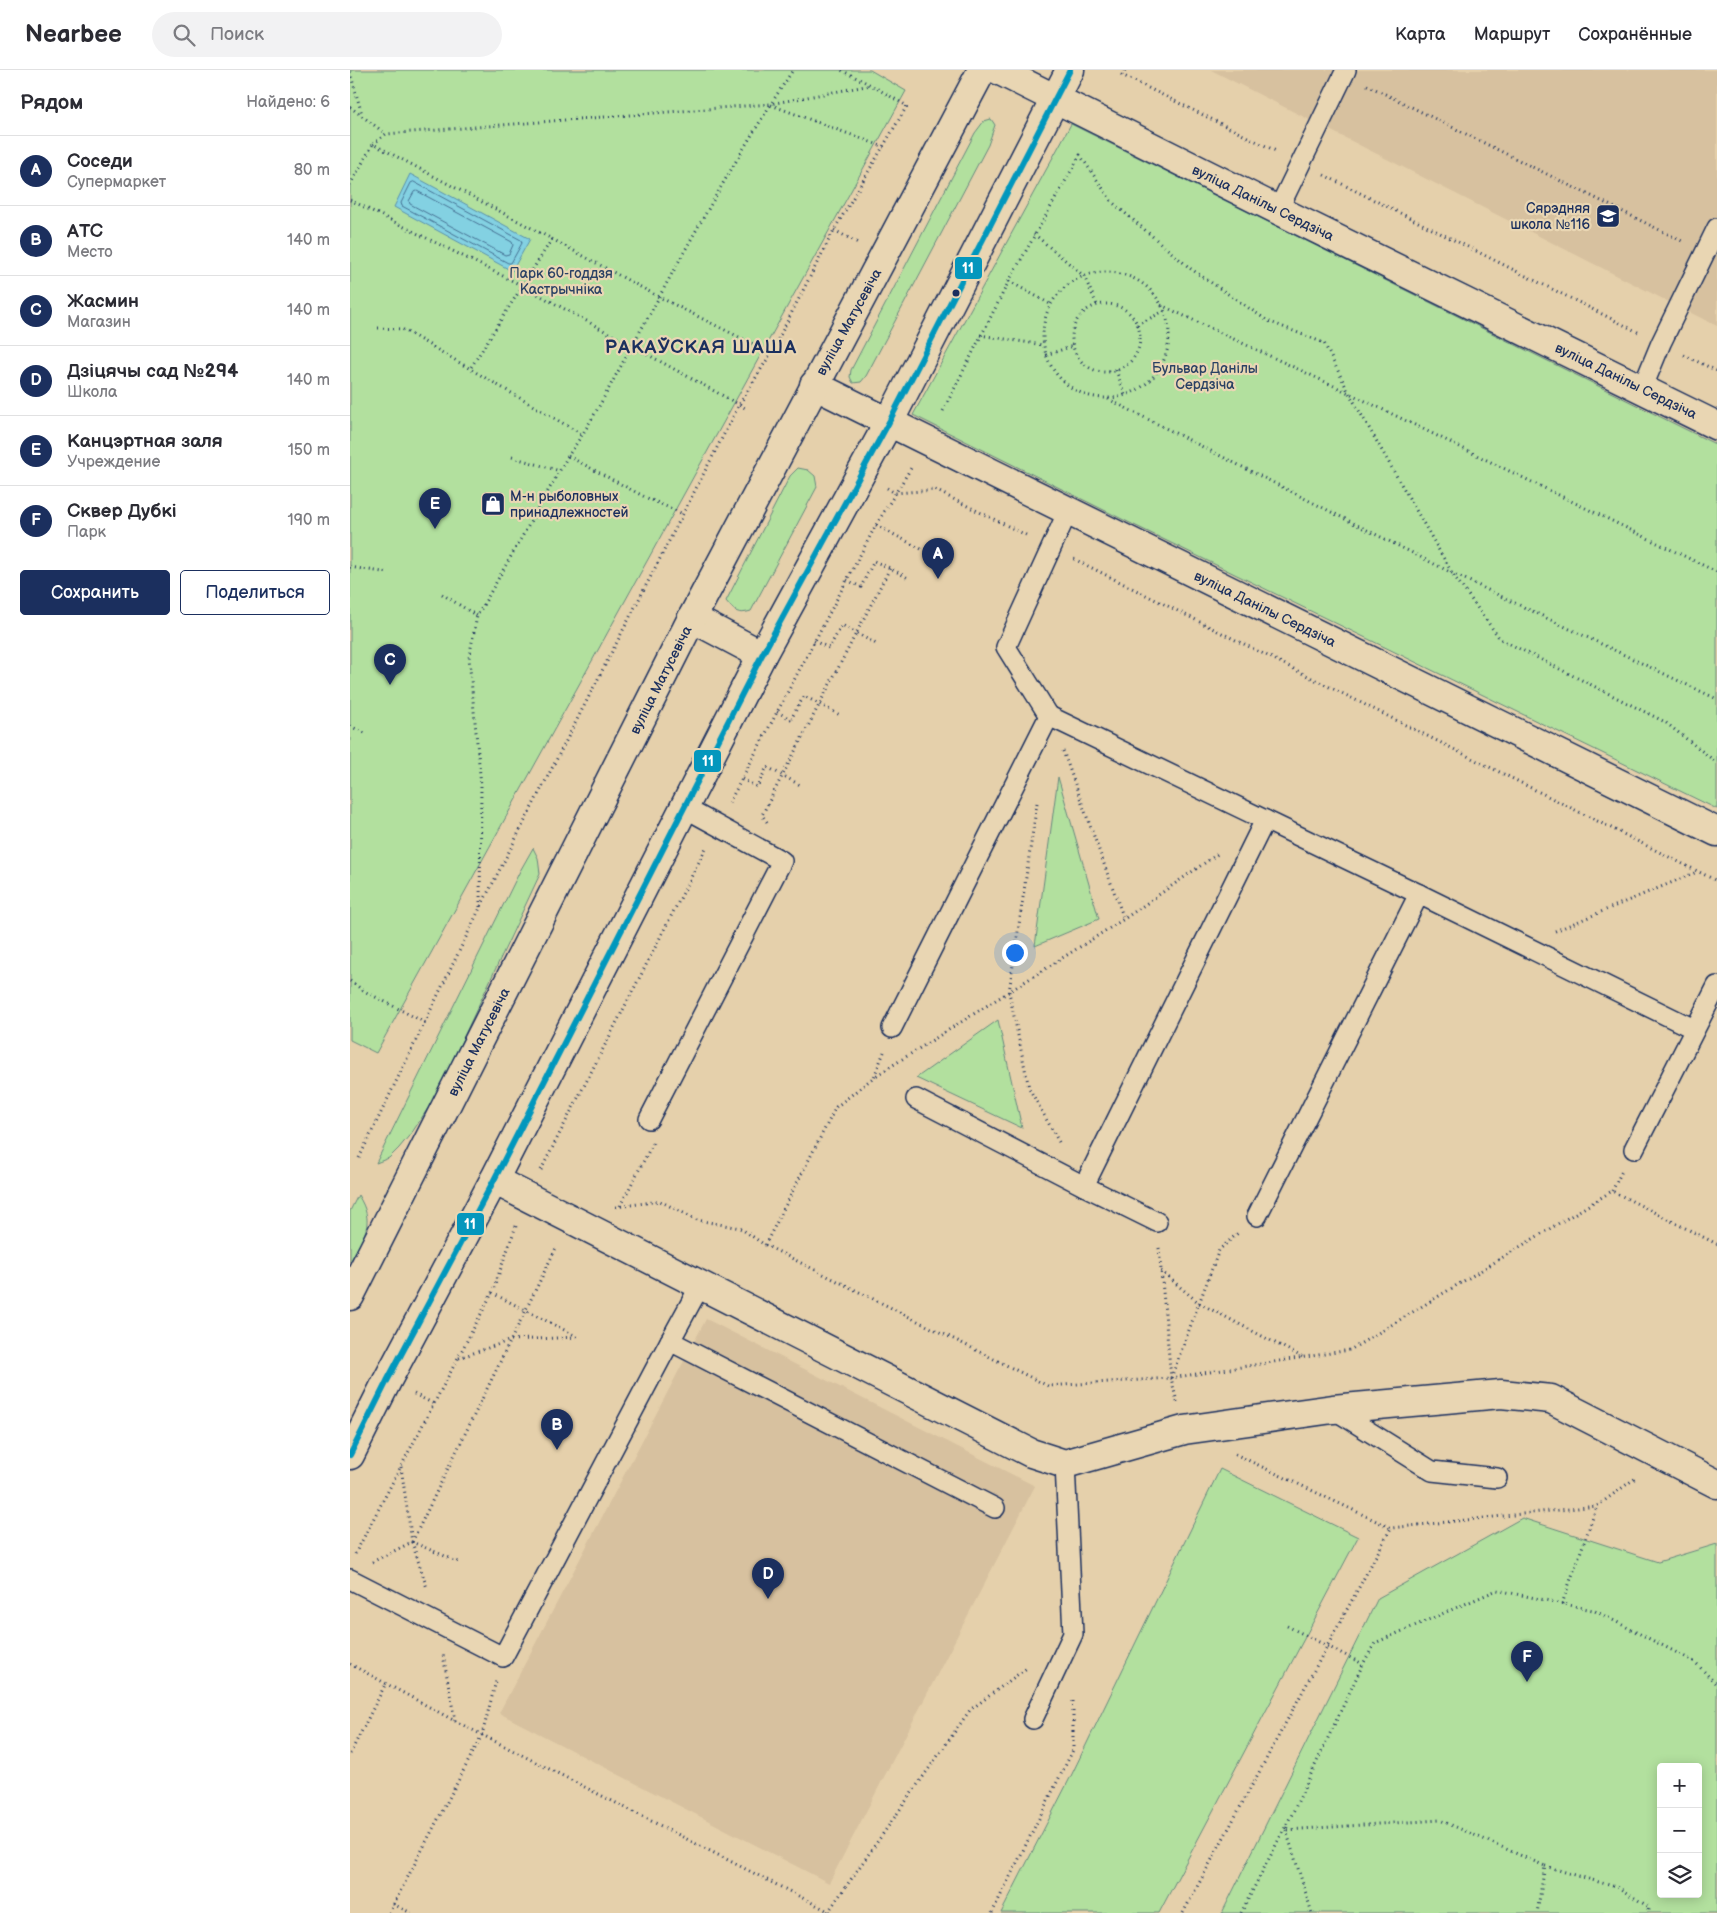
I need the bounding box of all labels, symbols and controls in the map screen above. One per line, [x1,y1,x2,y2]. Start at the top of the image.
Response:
search box [152,12,502,57]
text: Nearbee [25,20,122,49]
icon: search [170,21,198,49]
text: Поиск [210,23,264,46]
text: Карта [1395,24,1446,45]
text: Маршрут [1474,24,1550,45]
text: Сохранённые [1578,24,1692,45]
text: Рядом [20,90,83,115]
text: Найдено: 6 [246,93,330,112]
text: Соседи [67,150,133,173]
text: A [31,161,41,180]
text: 80 m [294,161,330,180]
street label: вуліца Данілы Сердзіча [1189,161,1337,245]
text: Супермаркет [67,173,166,192]
place label: Сярэдняя школа №116 [1510,200,1590,233]
school or university icon: Сярэдняя школа №116 [1595,203,1621,229]
text: АТС [67,220,103,243]
text: B [30,231,42,250]
text: 140 m [287,231,330,250]
text: Место [67,243,113,262]
line badge: 11 [954,256,983,280]
text: 11 [962,260,974,277]
park label: Парк 60-годдзя Кастрычніка [509,265,613,298]
street label: вуліца Матусевіча [813,265,886,378]
unlabelled marker [951,288,961,298]
text: Жасмин [67,290,139,313]
text: C [30,301,42,320]
text: 140 m [287,301,330,320]
text: Магазин [67,313,131,332]
district label: РАКАЎСКАЯ ШАША [605,336,797,359]
street label: вуліца Данілы Сердзіча [1552,339,1700,423]
text: Дзіцячы сад №294 [67,360,238,383]
park label: Бульвар Данілы Сердзіча [1152,360,1258,393]
text: D [30,371,42,390]
text: 140 m [287,371,330,390]
text: Школа [67,383,117,402]
text: Канцэртная заля [67,430,223,453]
text: E [31,441,41,460]
text: 150 m [288,441,330,460]
text: Учреждение [67,453,160,472]
pin: E [419,488,451,529]
place label: М-н рыболовных принадлежностей [510,488,628,521]
shop icon: М-н рыболовных принадлежностей [480,491,506,517]
text: Сквер Дубкі [67,500,177,523]
text: F [31,511,41,530]
text: 190 m [288,511,330,530]
text: Парк [67,523,106,542]
pin: A [922,538,954,579]
street label: вуліца Данілы Сердзіча [1191,567,1339,651]
button: Сохранить [20,570,170,615]
button: Поделиться [180,570,330,615]
street label: вуліца Матусевіча [626,622,696,737]
pin: C [374,644,406,685]
line badge: 11 [693,749,722,773]
text: 11 [702,753,714,770]
your location [1002,940,1028,966]
street label: вуліца Матусевіча [444,984,514,1099]
line badge: 11 [456,1212,485,1236]
text: 11 [464,1216,476,1233]
pin: B [541,1409,573,1450]
pin: D [752,1558,784,1599]
pin: F [1511,1641,1543,1682]
map controls [1657,1763,1702,1898]
button: + [1657,1763,1702,1808]
button: − [1657,1808,1702,1853]
button: layers [1657,1853,1702,1898]

